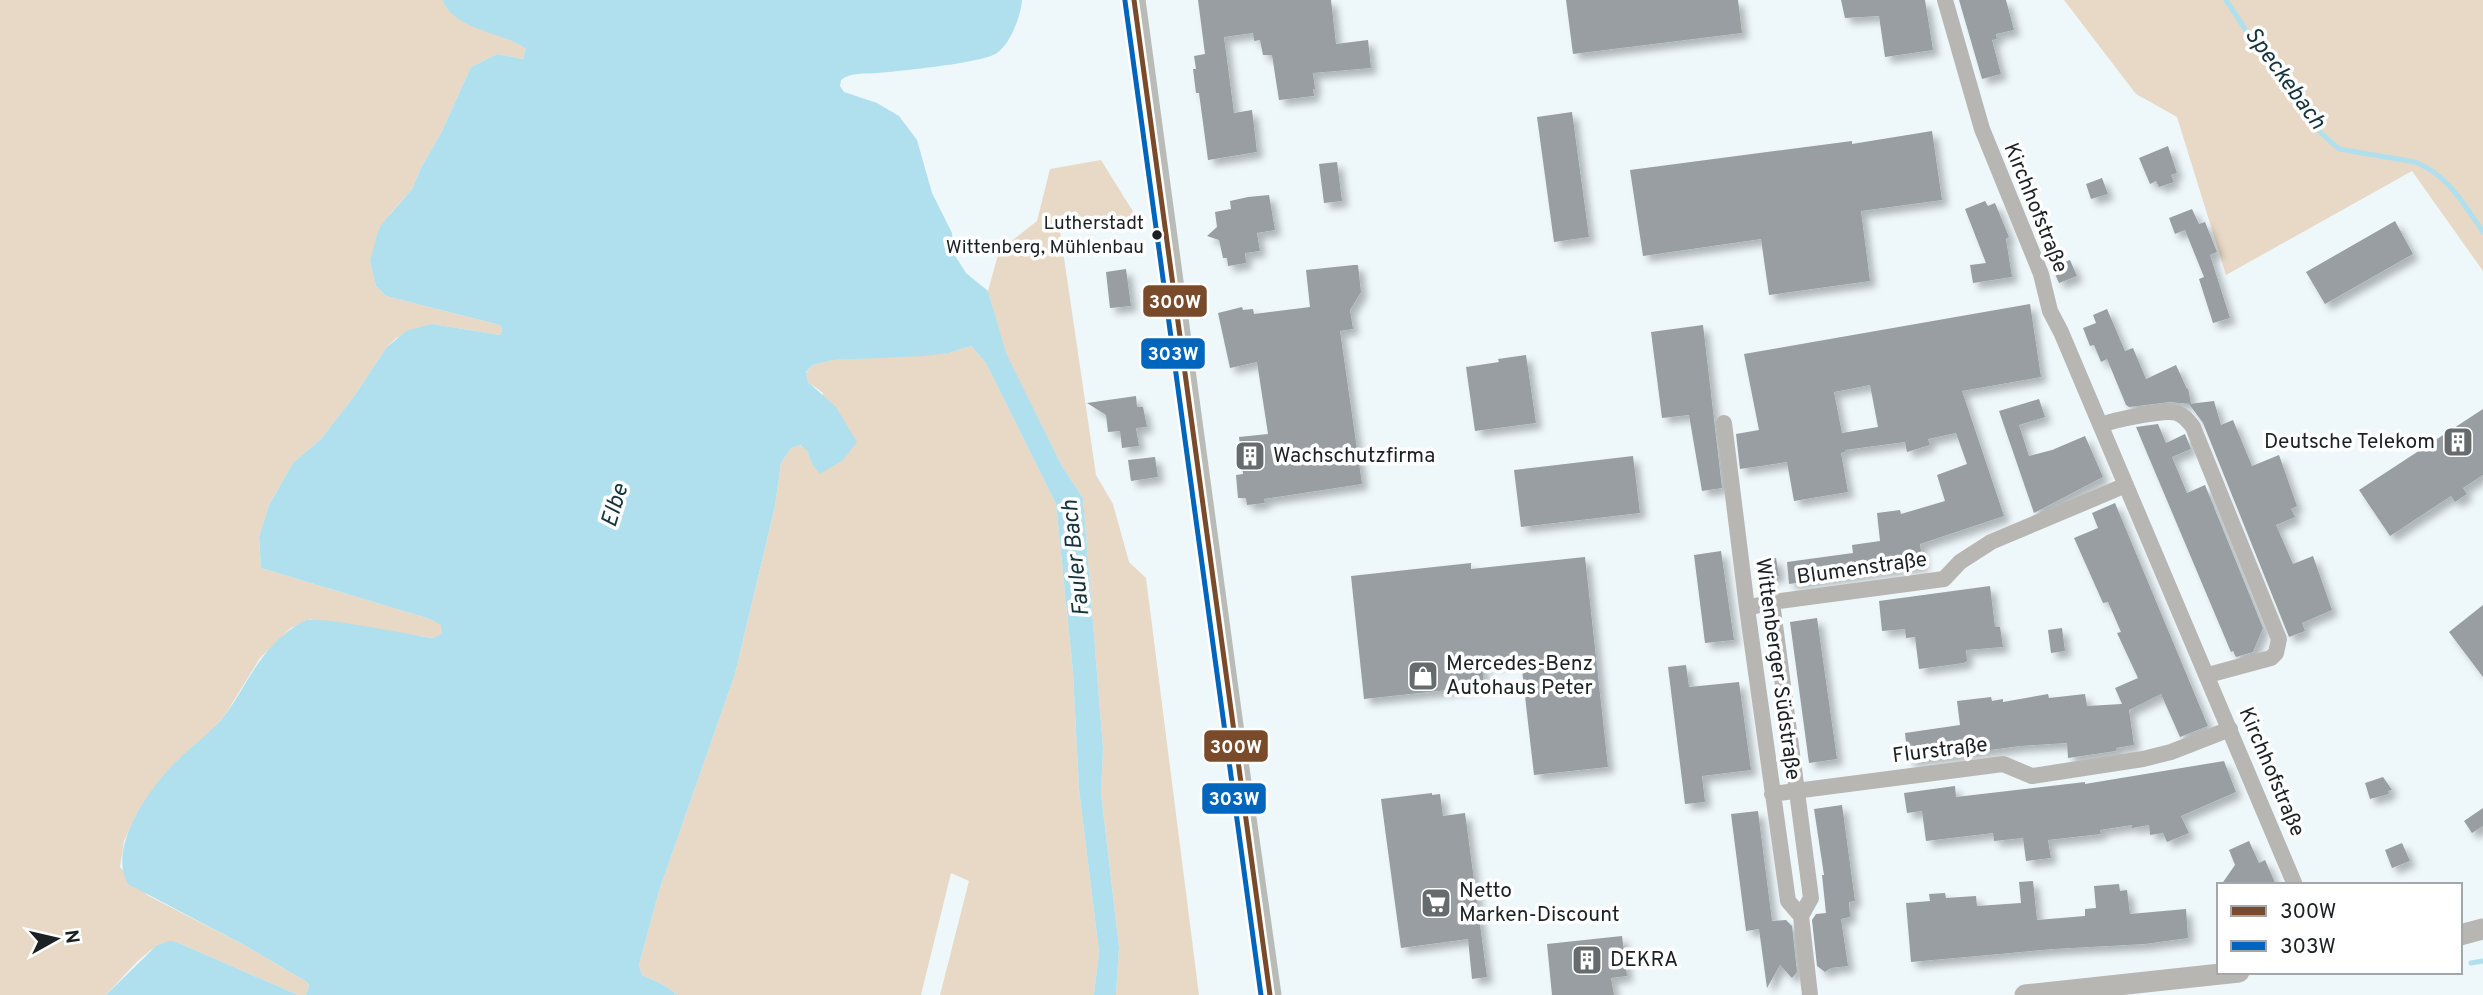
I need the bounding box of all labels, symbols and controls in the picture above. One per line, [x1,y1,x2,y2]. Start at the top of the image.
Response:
water label: Speckebach [2237,22,2331,136]
street label: Kirchhofstraße [1997,139,2073,277]
place label: Lutherstadt Wittenberg, Mühlenbau [946,212,1144,260]
marker: Lutherstadt Wittenberg, Mühlenbau [1150,228,1164,242]
line badge: 300W [1142,284,1208,318]
text: 300W [1149,291,1201,315]
line badge: 303W [1140,337,1206,370]
text: 303W [1147,343,1199,367]
building icon: Deutsche Telekom [2441,425,2475,459]
place label: Deutsche Telekom [2264,429,2435,456]
building icon: Wachschutzfirma [1233,439,1267,473]
place label: Wachschutzfirma [1273,443,1435,470]
water label: Elbe [596,480,637,531]
water label: Fauler Bach [1056,498,1098,618]
street label: Blumenstraße [1795,547,1929,591]
street label: Wittenberger Südstraße [1748,556,1806,782]
place label: Mercedes-Benz Autohaus Peter [1446,651,1593,702]
shop icon: Mercedes-Benz Autohaus Peter [1406,659,1440,693]
street label: Kirchhofstraße [2232,703,2310,841]
line badge: 300W [1203,729,1269,763]
street label: Flurstraße [1891,732,1989,770]
text: 300W [1210,736,1262,760]
line badge: 303W [1201,782,1267,815]
text: 303W [1208,788,1260,812]
place label: Netto Marken-Discount [1459,878,1620,929]
legend [2217,883,2462,974]
supermarket icon: Netto Marken-Discount [1419,886,1453,920]
text: 300W [2280,899,2336,926]
north arrow [21,904,91,974]
text: N [58,928,84,945]
text: 303W [2280,934,2336,961]
building icon: DEKRA [1570,943,1604,977]
place label: DEKRA [1610,947,1678,974]

